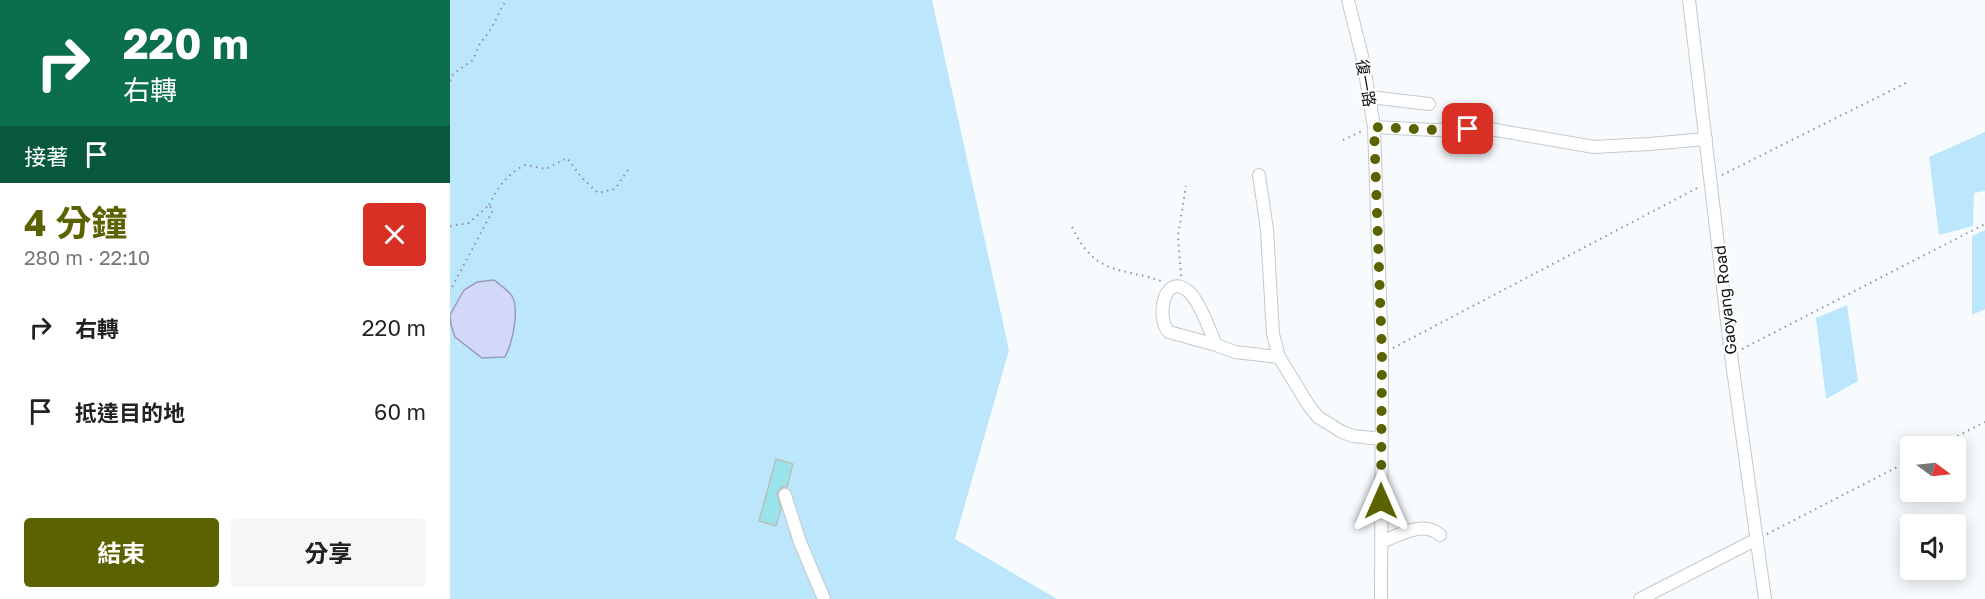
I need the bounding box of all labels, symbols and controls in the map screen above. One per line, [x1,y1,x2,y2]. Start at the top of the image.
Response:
text: 220 m [123,18,249,68]
icon: right [24,24,102,102]
street label: 復一路 [1352,58,1380,108]
text: 右轉 [123,74,177,106]
pin [1442,103,1493,154]
icon: arrive [1451,112,1484,145]
icon: arrive [80,138,113,171]
text: 接著 [24,143,68,170]
text: 4 分鐘 [24,201,128,244]
button: close [363,203,426,266]
street label: Gaoyang Road [1709,244,1741,356]
text: 280 m · 22:10 [24,245,150,269]
icon: right [24,311,57,344]
text: 220 m [362,314,426,341]
text: 右轉 [75,315,119,342]
icon: arrive [24,395,57,428]
text: 60 m [374,398,426,425]
text: 抵達目的地 [75,399,185,426]
north arrow [1900,436,1966,502]
map controls [1900,436,1966,580]
position arrow [1349,469,1413,533]
button: sound [1900,514,1966,580]
button: 結束 [24,518,219,587]
button: 分享 [231,518,426,587]

